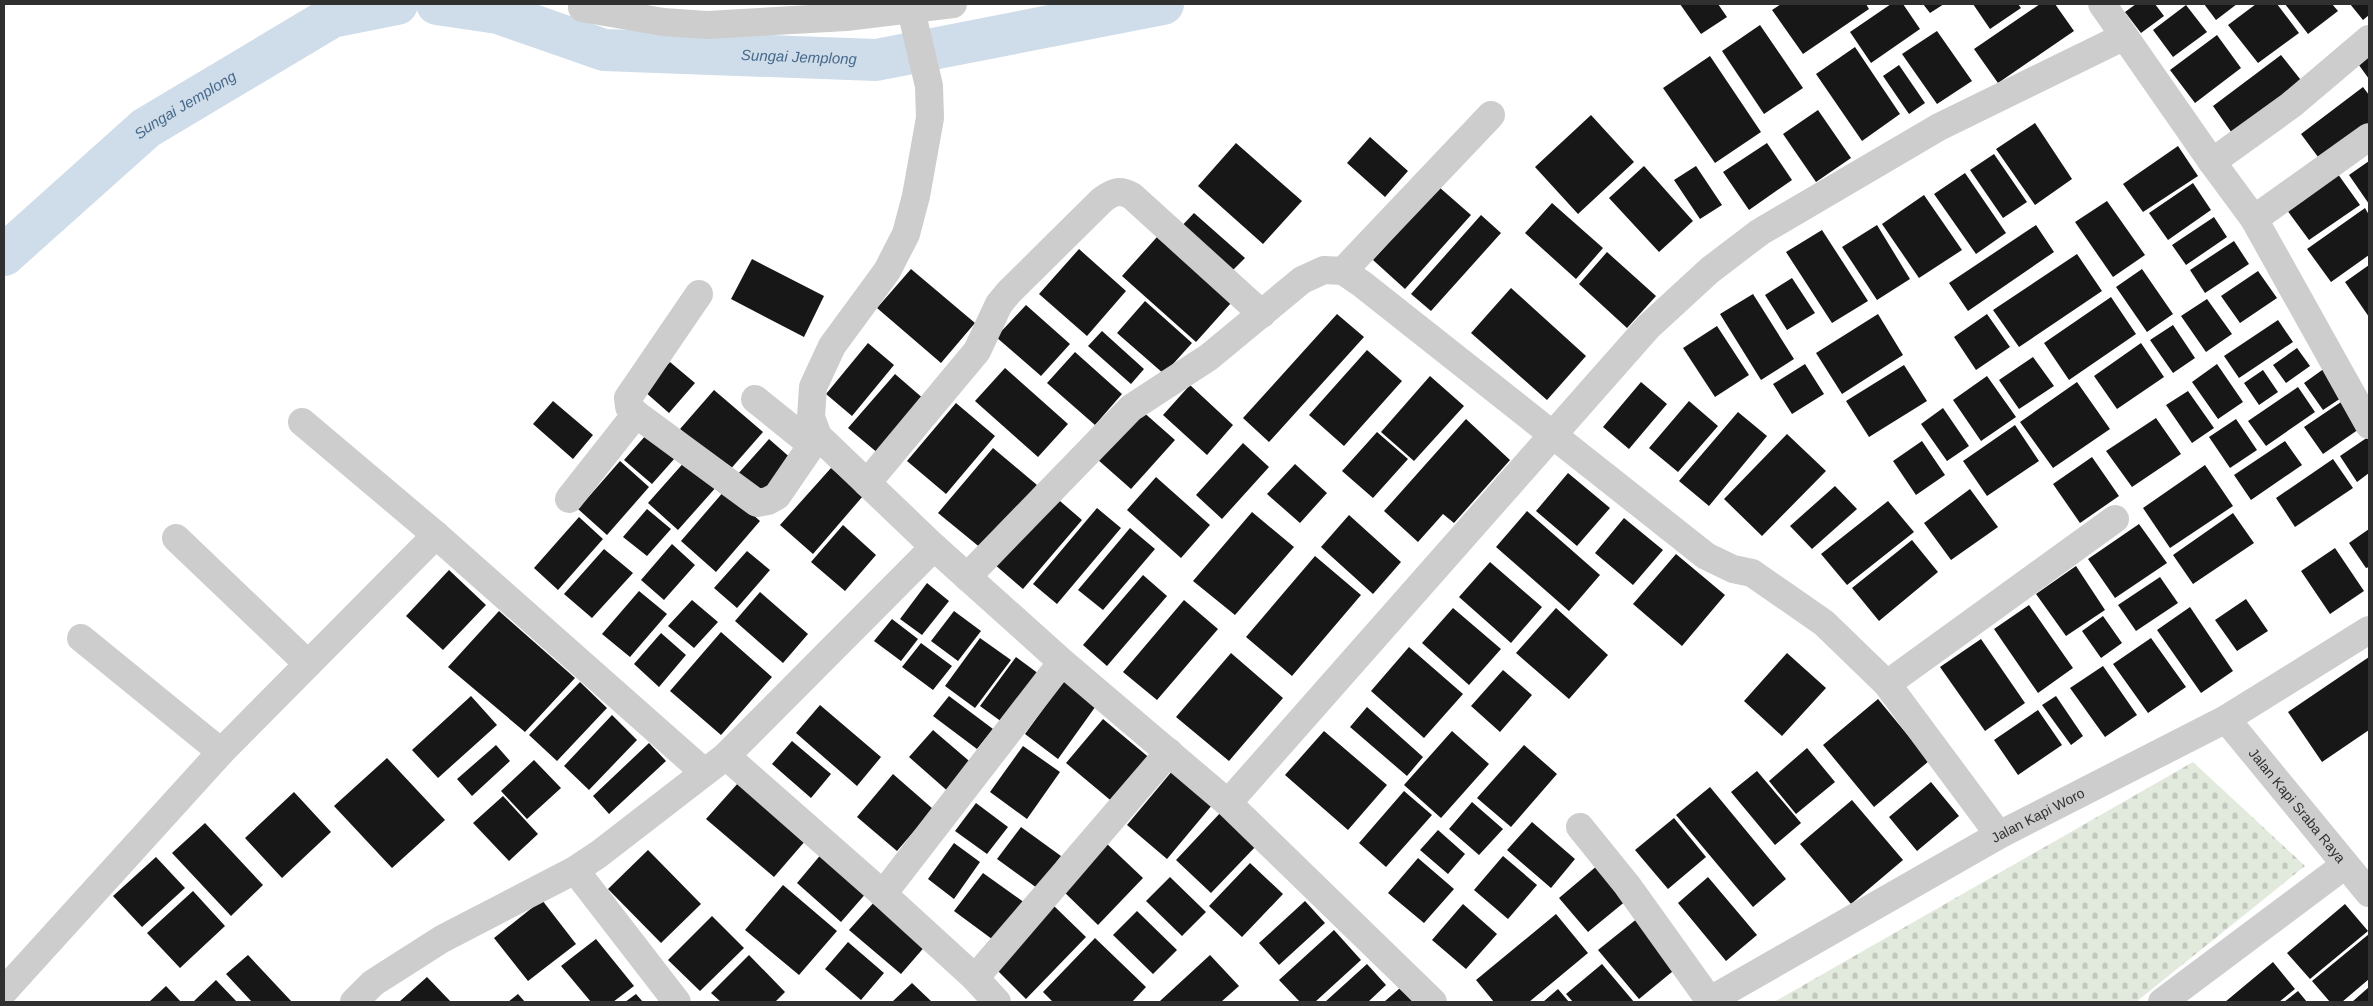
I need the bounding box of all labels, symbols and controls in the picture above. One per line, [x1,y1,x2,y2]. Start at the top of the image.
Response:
water label: Sungai Jemplong [741,46,858,67]
water label: Sungai Jemplong [131,67,240,142]
street label: Jalan Kapi Sraba Raya [2245,745,2349,866]
street label: Jalan Kapi Woro [1988,785,2087,846]

